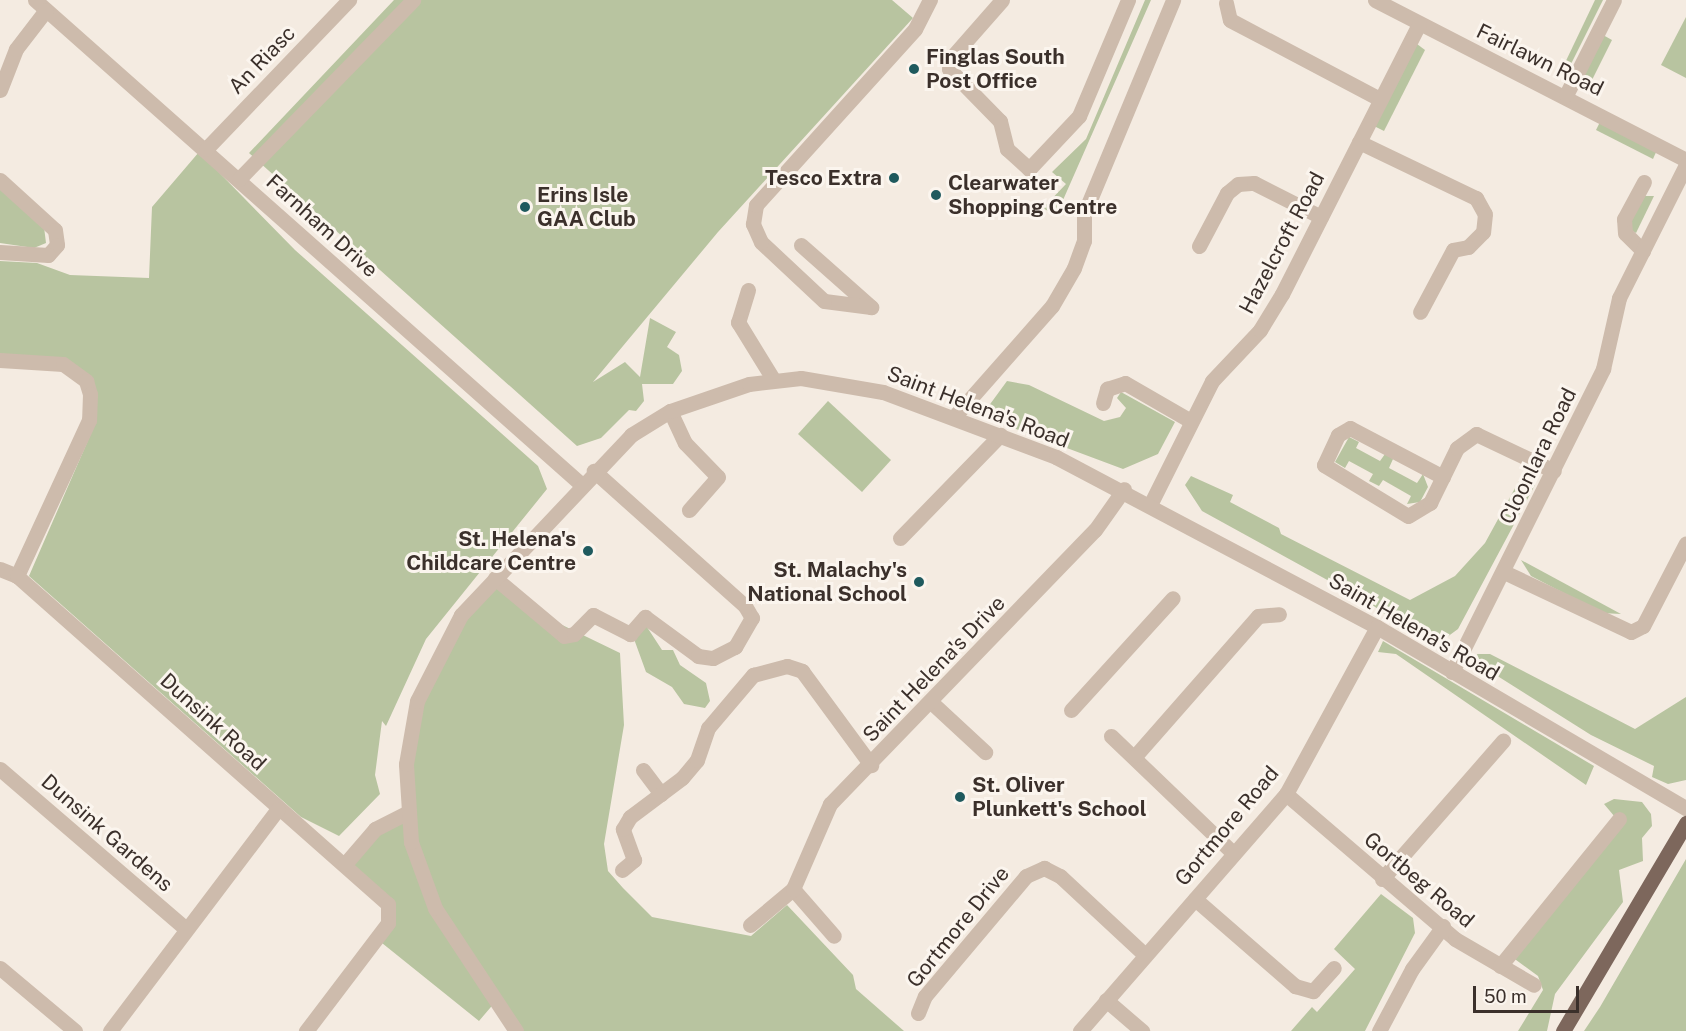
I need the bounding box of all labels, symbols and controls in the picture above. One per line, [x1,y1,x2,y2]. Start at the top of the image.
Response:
street label: Fairlawn Road [1472,18,1608,102]
street label: An Riasc [223,21,301,99]
place label: Finglas South Post Office [926,44,1065,94]
marker: Finglas South Post Office [907,62,921,76]
place label: Tesco Extra [765,165,882,191]
street label: Hazelcroft Road [1234,168,1330,318]
street label: Farnham Drive [261,169,383,283]
place label: Clearwater Shopping Centre [948,170,1117,220]
marker: Tesco Extra [887,171,901,185]
place label: Erins Isle GAA Club [537,182,636,232]
marker: Clearwater Shopping Centre [929,188,943,202]
marker: Erins Isle GAA Club [518,200,532,214]
street label: Saint Helena's Road [883,361,1073,453]
street label: Cloonlara Road [1494,384,1582,528]
place label: St. Helena's Childcare Centre [406,526,576,576]
marker: St. Helena's Childcare Centre [581,544,595,558]
place label: St. Malachy's National School [747,557,907,607]
street label: Saint Helena's Road [1324,568,1504,686]
marker: St. Malachy's National School [912,575,926,589]
street label: Saint Helena's Drive [858,591,1010,747]
street label: Dunsink Road [155,668,271,776]
street label: Gortmore Road [1170,761,1284,891]
street label: Dunsink Gardens [36,769,178,897]
place label: St. Oliver Plunkett's School [972,772,1147,822]
marker: St. Oliver Plunkett's School [953,790,967,804]
street label: Gortbeg Road [1359,827,1479,933]
street label: Gortmore Drive [901,861,1015,993]
scale bar [1476,974,1582,1012]
text: 50 m [1484,986,1527,1007]

